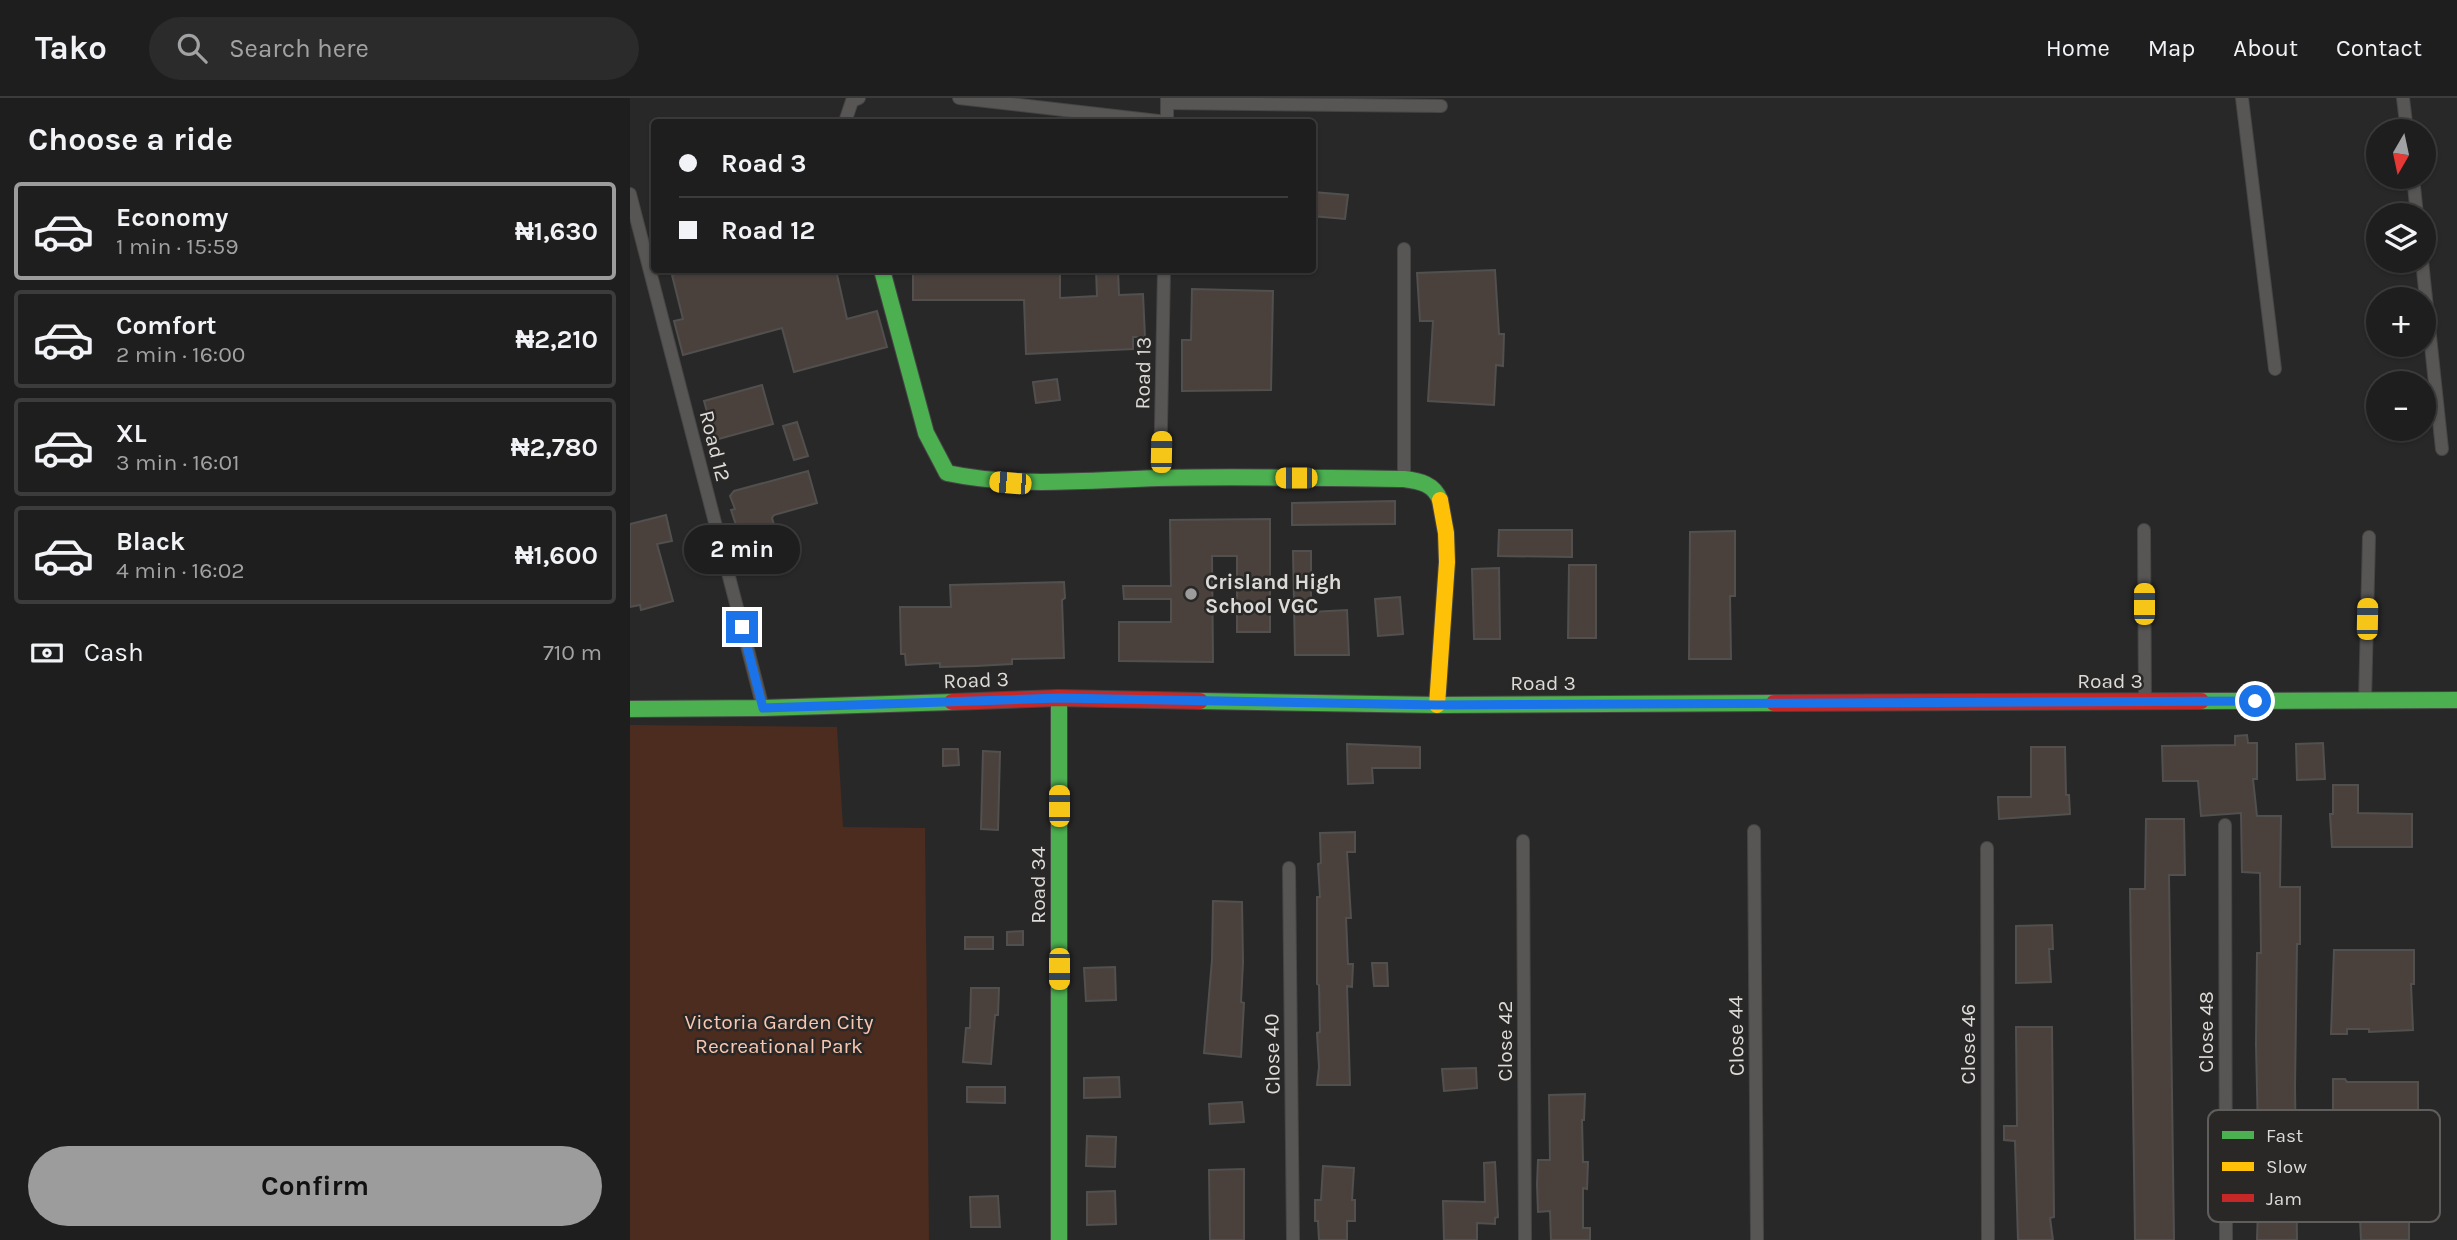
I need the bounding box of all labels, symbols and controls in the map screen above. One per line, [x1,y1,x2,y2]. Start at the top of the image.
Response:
search box [149,17,639,80]
text: Tako [35,29,107,67]
icon: search [173,29,211,67]
text: Search here [229,33,369,64]
text: Home [2046,34,2110,62]
text: Map [2148,34,2195,62]
text: About [2233,34,2298,62]
text: Contact [2336,34,2422,62]
north arrow [2366,119,2436,189]
map controls [2366,119,2436,441]
text: Choose a ride [28,121,233,158]
text: Road 3 [721,148,806,179]
icon: car [32,200,95,263]
text: Economy [116,202,228,233]
button: layers [2366,203,2436,273]
text: Road 12 [721,215,815,246]
text: ₦1,630 [515,216,598,247]
text: 1 min · 15:59 [116,233,239,260]
button: + [2366,287,2436,357]
icon: car [32,308,95,371]
text: Comfort [116,310,217,341]
text: ₦2,210 [515,324,598,355]
street label: Road 13 [1130,336,1156,410]
text: 2 min · 16:00 [116,341,245,368]
button: − [2366,371,2436,441]
street label: Road 12 [695,408,735,484]
icon: car [32,416,95,479]
text: XL [116,418,147,449]
car [1151,431,1172,473]
text: ₦2,780 [511,432,598,463]
text: 3 min · 16:01 [116,449,240,476]
car [1276,468,1318,489]
car [989,471,1032,495]
icon: car [32,524,95,587]
text: Black [116,526,185,557]
callout: 2 min [684,526,800,574]
text: 2 min [710,536,774,563]
text: ₦1,600 [515,540,598,571]
text: 4 min · 16:02 [116,557,245,584]
place label: Crisland High School VGC [1205,570,1342,618]
car [2134,583,2155,625]
marker: Crisland High School VGC [1183,586,1199,602]
car [2357,598,2378,640]
route end [726,611,758,643]
icon: cash [28,634,66,672]
text: Cash [84,637,144,668]
text: 710 m [543,639,602,666]
street label: Road 3 [943,667,1009,693]
street label: Road 3 [2077,669,2143,693]
street label: Road 3 [1510,671,1576,695]
route start [2239,685,2271,717]
car [1049,785,1070,827]
street label: Road 34 [1026,846,1050,924]
car [1049,948,1070,990]
street label: Close 48 [2194,991,2218,1073]
street label: Close 44 [1723,995,1749,1076]
street label: Close 42 [1493,1001,1517,1081]
street label: Close 46 [1956,1004,1980,1084]
park label: Victoria Garden City Recreational Park [684,1010,874,1058]
street label: Close 40 [1259,1013,1285,1095]
legend [2208,1110,2440,1222]
text: Fast [2266,1125,2303,1147]
button: Confirm [28,1146,602,1226]
text: Slow [2266,1156,2307,1178]
text: Jam [2266,1188,2302,1210]

